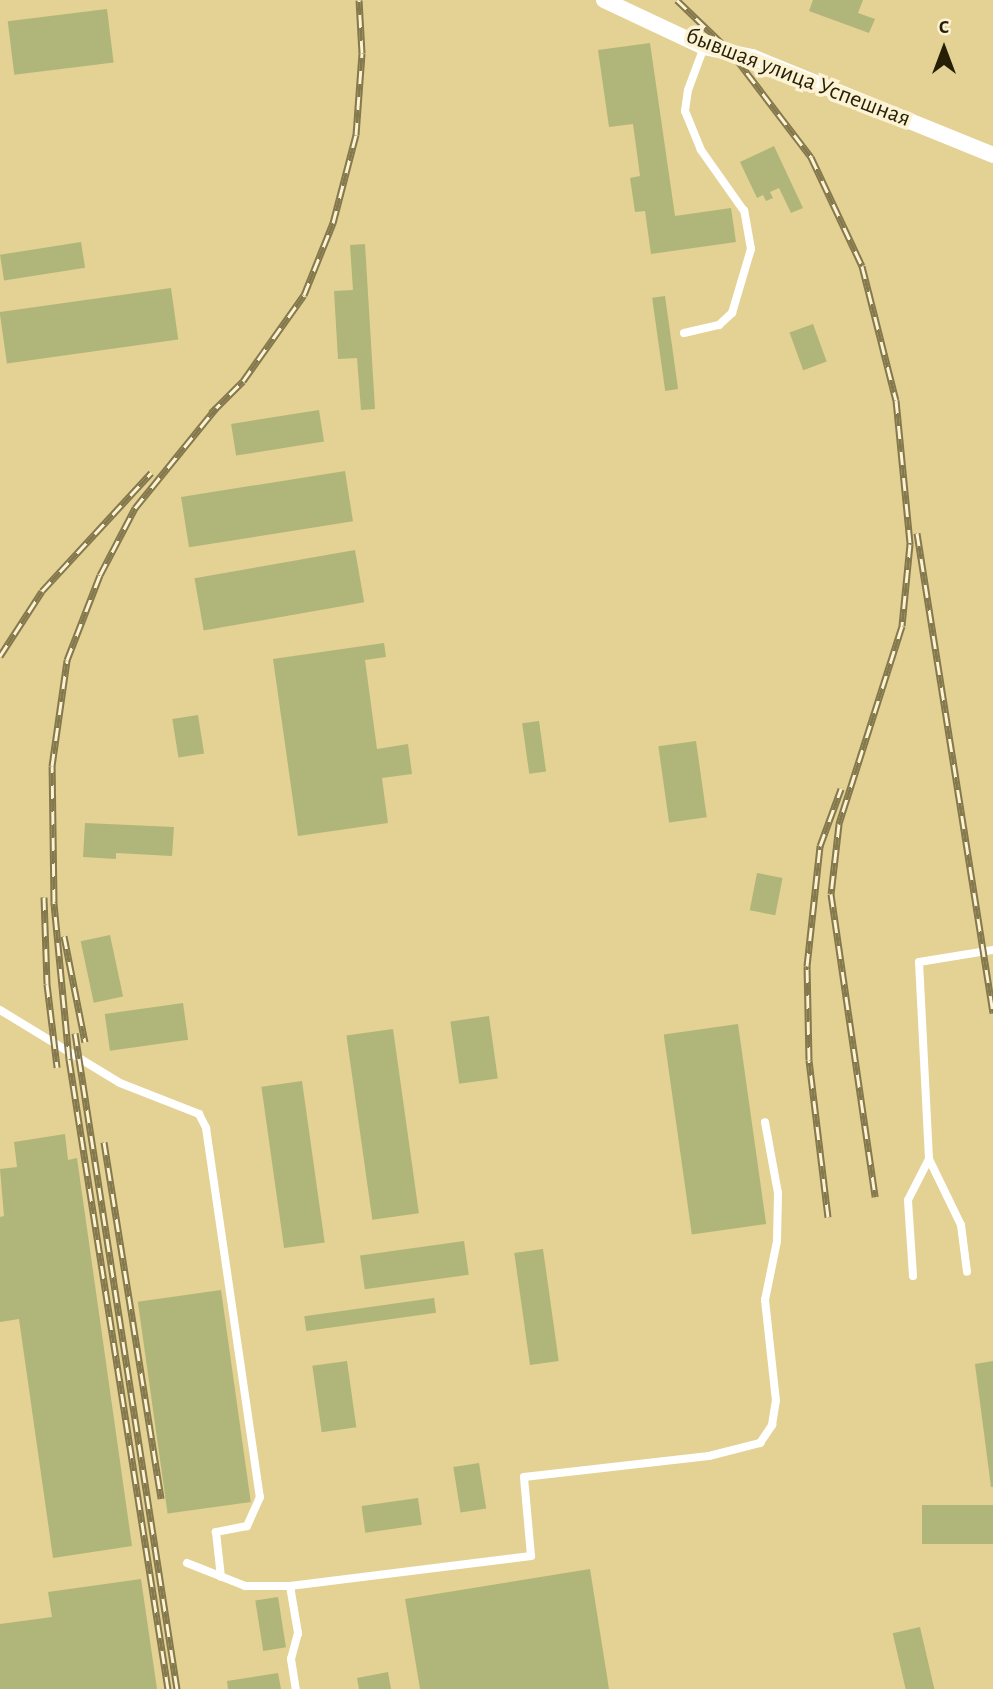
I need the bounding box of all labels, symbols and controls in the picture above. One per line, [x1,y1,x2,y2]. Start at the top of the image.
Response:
north arrow [909,14,979,84]
text: С [939,18,949,37]
street label: бывшая улица Успешная [682,22,914,134]

